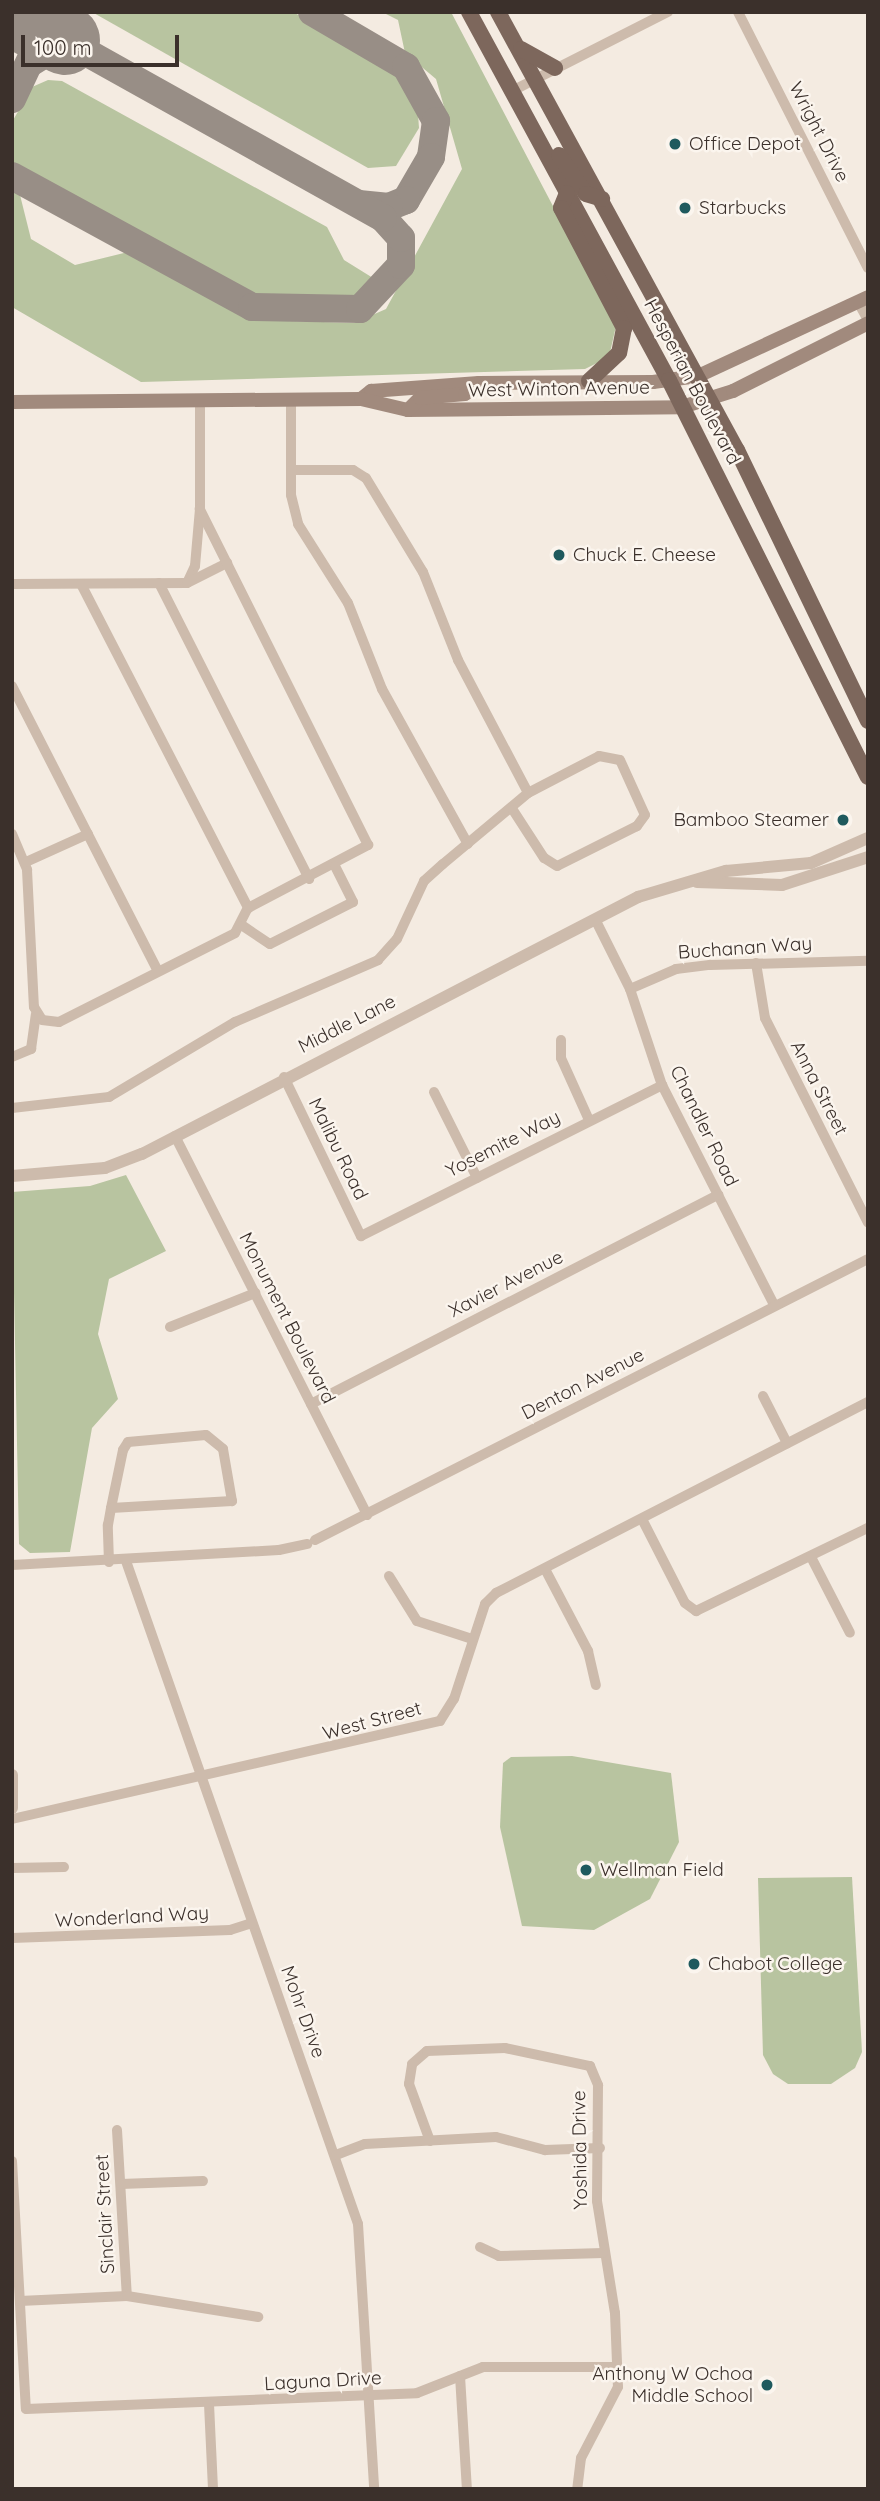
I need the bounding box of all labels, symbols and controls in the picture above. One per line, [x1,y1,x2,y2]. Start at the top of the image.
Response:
scale bar [24,21,182,65]
text: 100 m [34,34,92,60]
street label: Wright Drive [784,78,854,186]
place label: Office Depot [689,133,801,155]
marker: Office Depot [667,136,683,152]
place label: Starbucks [699,197,786,219]
marker: Starbucks [677,200,693,216]
street label: Hesperian Boulevard [639,295,745,469]
street label: West Winton Avenue [468,376,650,402]
place label: Chuck E. Cheese [573,544,716,566]
marker: Chuck E. Cheese [551,547,567,563]
place label: Bamboo Steamer [673,809,829,831]
marker: Bamboo Steamer [835,812,851,828]
street label: Buchanan Way [677,932,813,964]
street label: Middle Lane [294,990,400,1058]
street label: Anna Street [785,1037,853,1139]
street label: Chandler Road [665,1062,743,1190]
street label: Malibu Road [304,1094,372,1204]
street label: Yosemite Way [442,1105,564,1183]
street label: Monument Boulevard [234,1229,340,1407]
street label: Xavier Avenue [445,1245,567,1323]
street label: Denton Avenue [518,1343,648,1425]
street label: West Street [320,1697,424,1745]
place label: Wellman Field [600,1859,724,1881]
marker: Wellman Field [578,1862,594,1878]
street label: Wonderland Way [54,1902,210,1932]
place label: Chabot College [708,1953,843,1975]
marker: Chabot College [686,1956,702,1972]
street label: Mohr Drive [276,1963,330,2061]
street label: Yoshida Drive [568,2090,592,2210]
street label: Sinclair Street [90,2154,120,2274]
place label: Anthony W Ochoa Middle School [592,2363,753,2407]
street label: Laguna Drive [264,2367,382,2395]
marker: Anthony W Ochoa Middle School [759,2377,775,2393]

